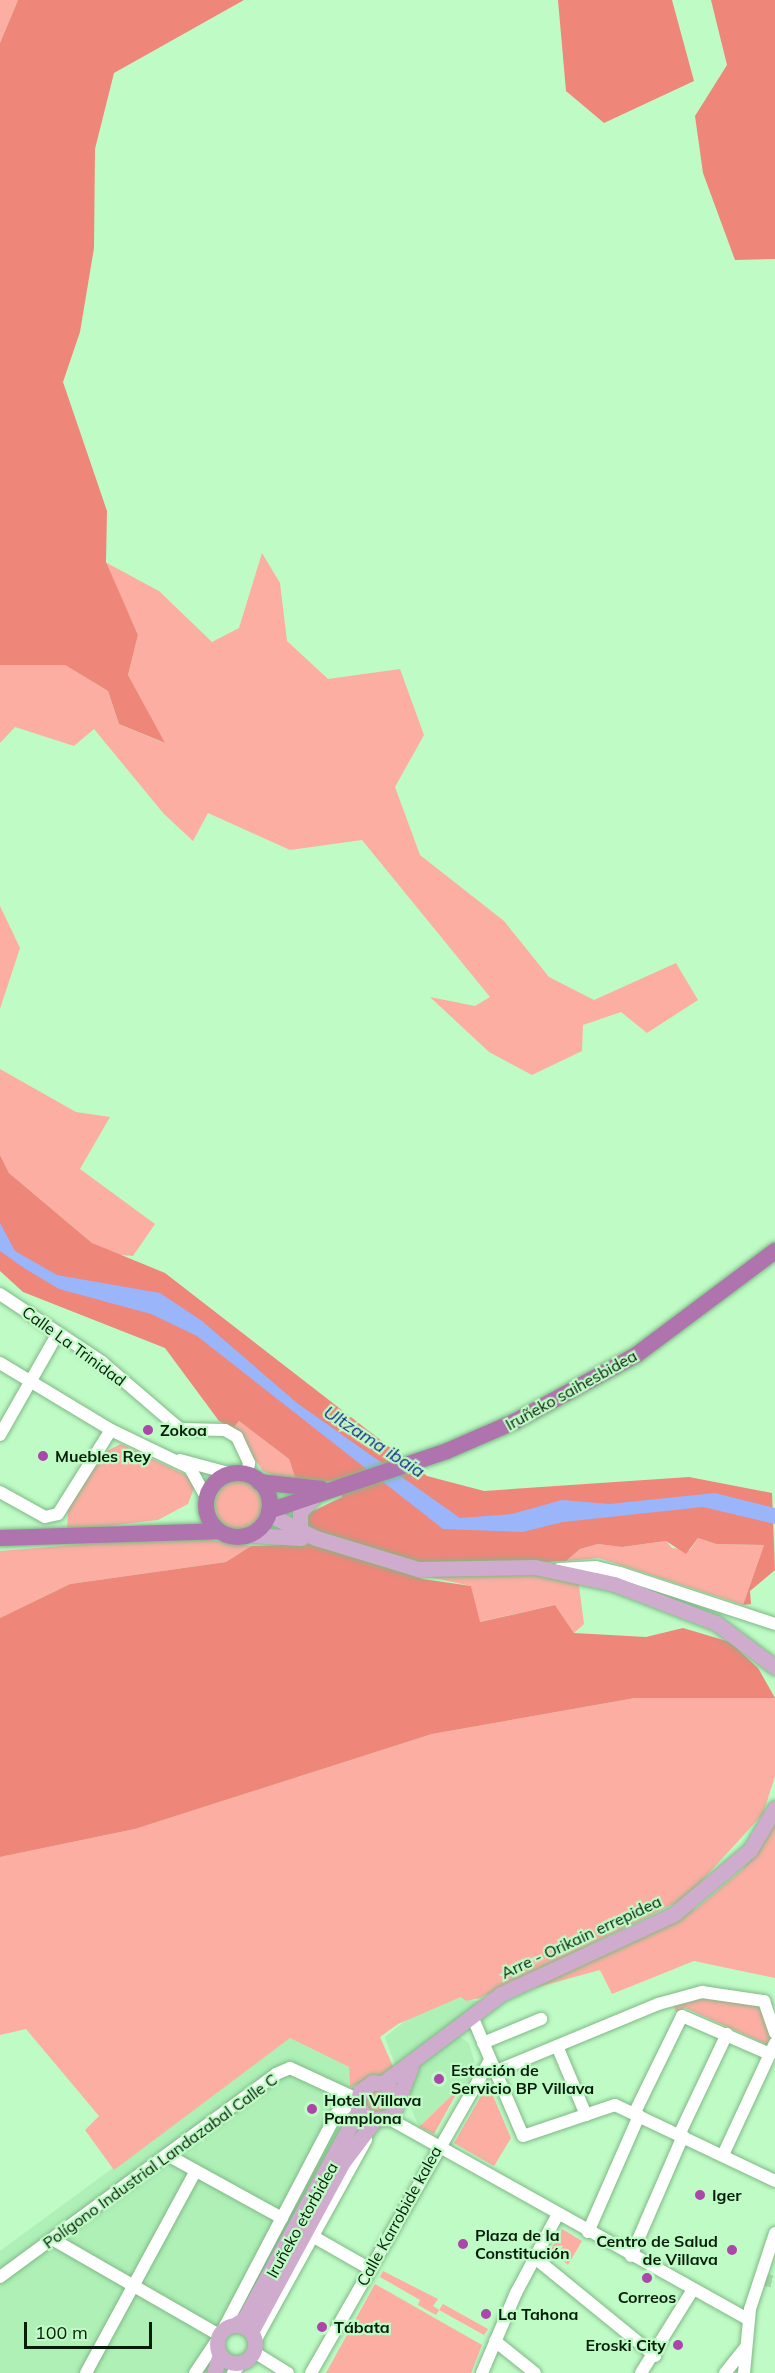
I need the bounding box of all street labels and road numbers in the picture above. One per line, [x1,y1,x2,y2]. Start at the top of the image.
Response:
street label: Calle La Trinidad [18,1302,130,1390]
street label: Iruñeko saihesbidea [502,1346,640,1434]
street label: Arre - Orikain errepidea [498,1891,664,1983]
street label: Polígono Industrial Landazabal Calle C [39,2069,281,2253]
street label: Calle Karrobide kalea [353,2143,445,2289]
street label: Iruñeko etorbidea [262,2159,342,2281]

